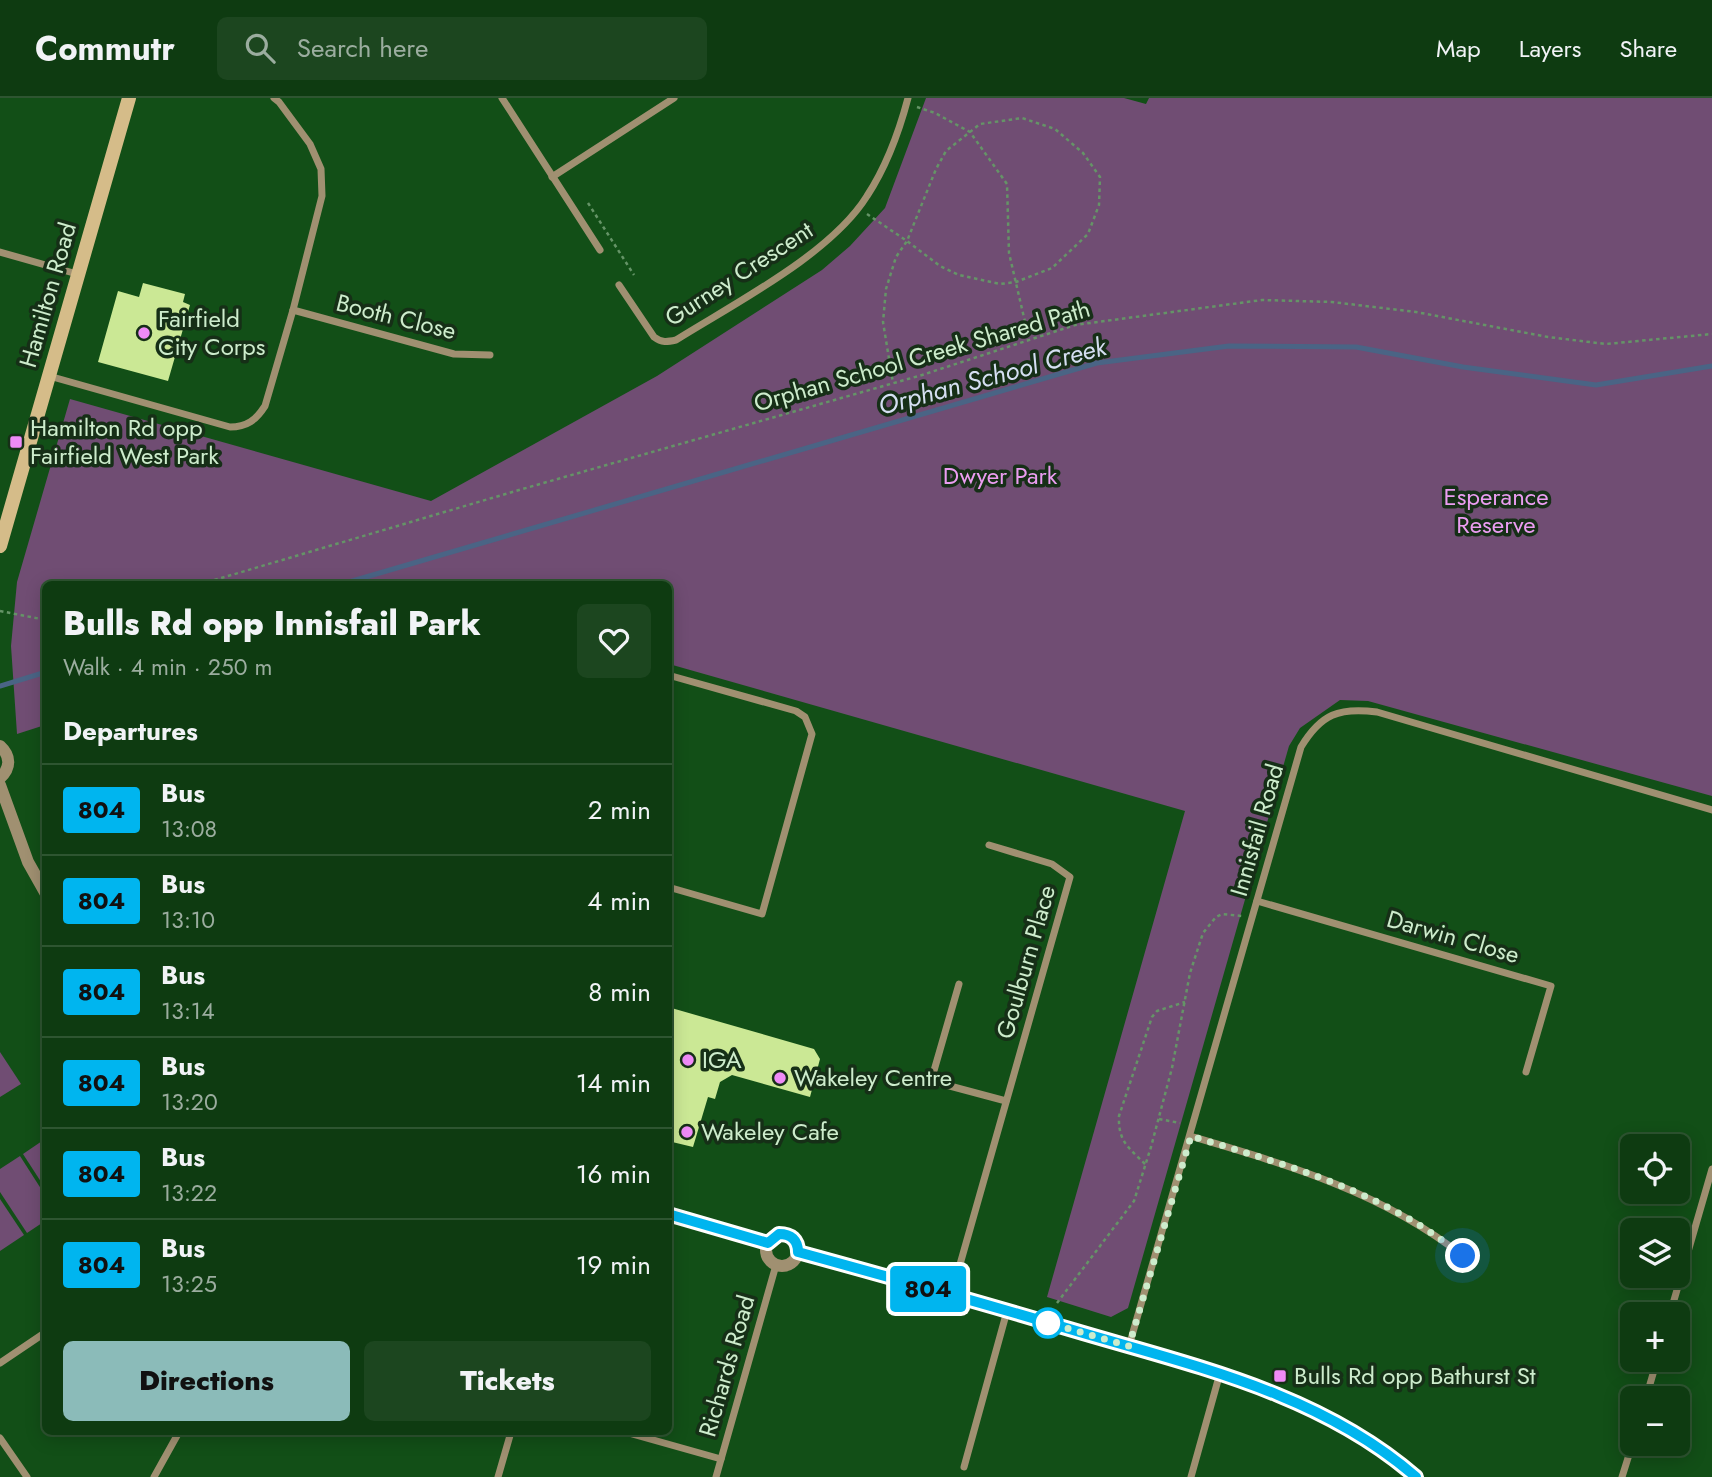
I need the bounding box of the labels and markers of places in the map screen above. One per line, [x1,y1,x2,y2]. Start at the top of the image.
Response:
place label: Fairfield City Corps [158,301,265,364]
marker: Fairfield City Corps [136,325,152,341]
place label: Hamilton Rd opp Fairfield West Park [30,410,219,473]
marker: Hamilton Rd opp Fairfield West Park [8,434,24,450]
place label: IGA [702,1042,742,1077]
marker: IGA [680,1052,696,1068]
place label: Wakeley Centre [794,1060,952,1095]
marker: Wakeley Centre [772,1070,788,1086]
place label: Wakeley Cafe [701,1114,839,1149]
marker: Wakeley Cafe [679,1124,695,1140]
unlabelled marker [1033,1308,1063,1338]
place label: Bulls Rd opp Bathurst St [1294,1358,1536,1393]
marker: Bulls Rd opp Bathurst St [1272,1368,1288,1384]

